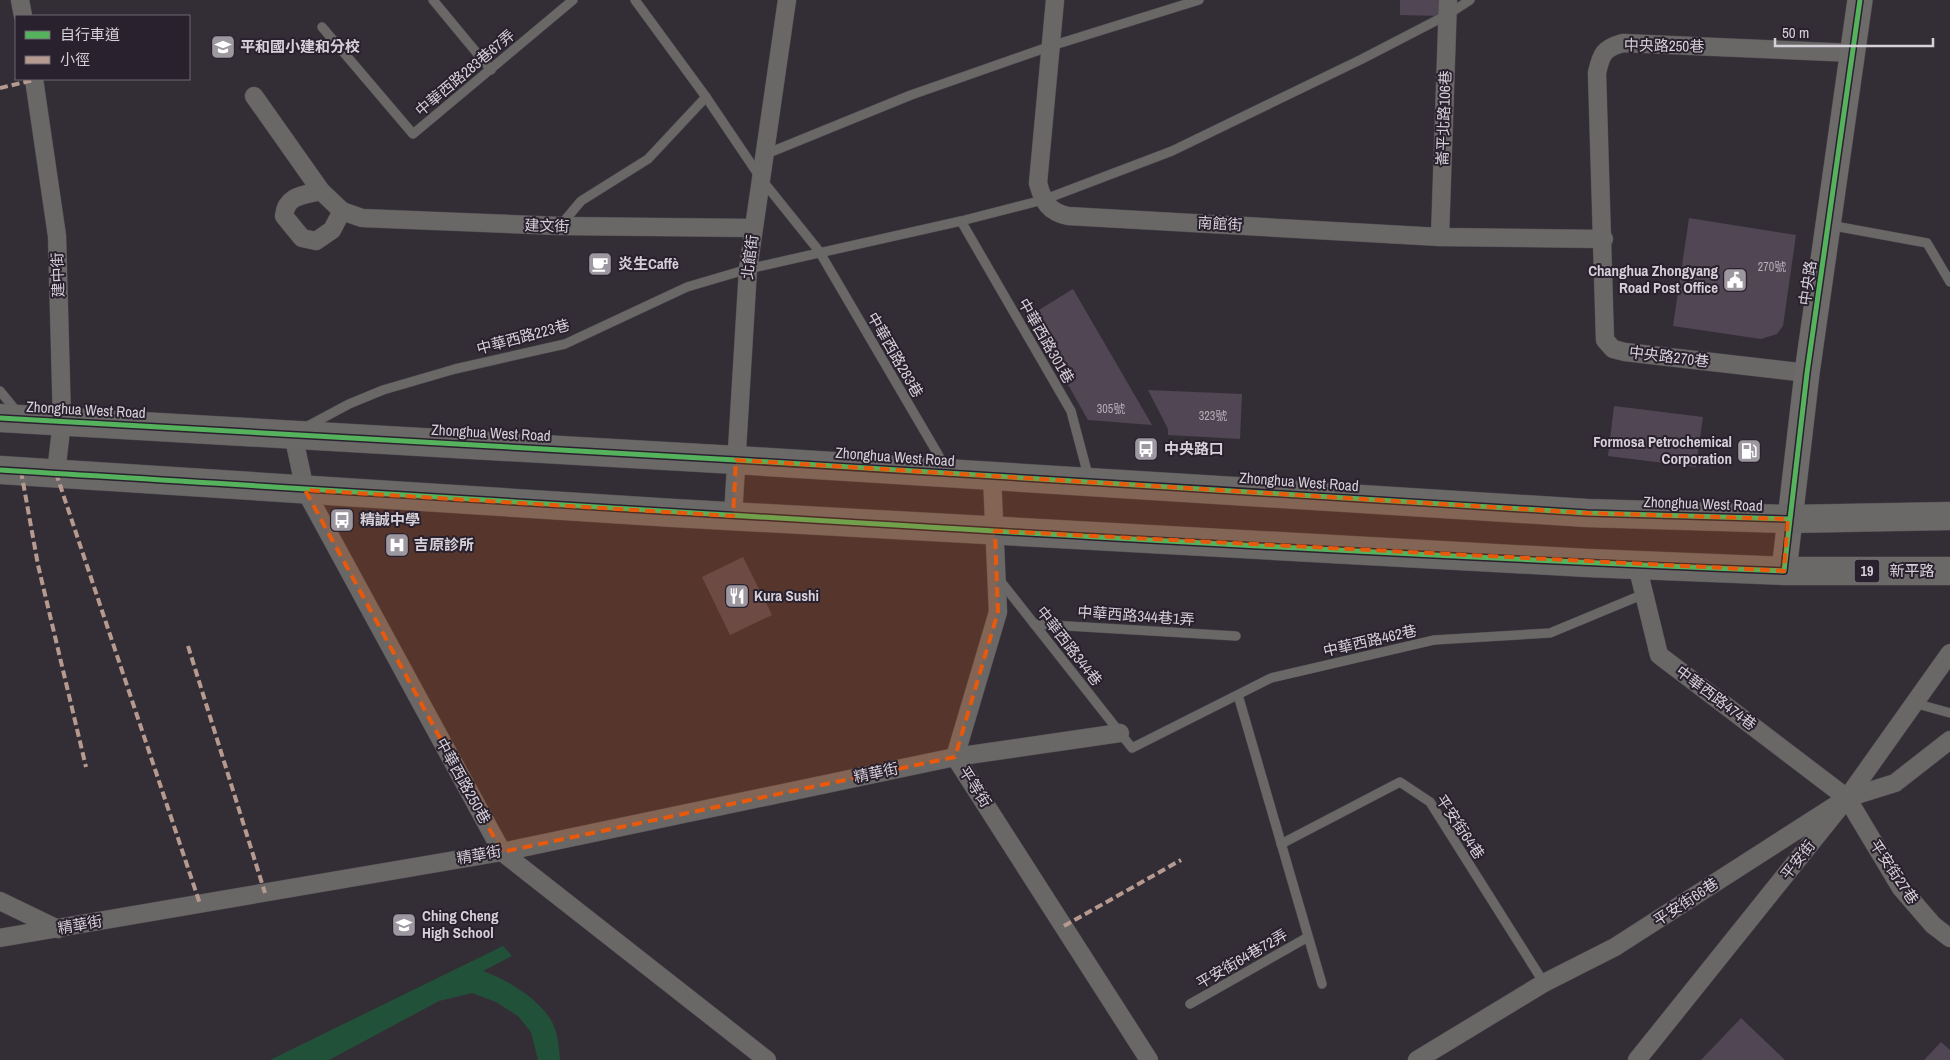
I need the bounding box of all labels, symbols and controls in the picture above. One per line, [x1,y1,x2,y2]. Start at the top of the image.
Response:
legend [15,15,190,80]
scale bar [1775,15,1932,47]
text: 50 m [1782,22,1809,43]
text: 自行車道 [60,24,120,45]
street label: 中華西路283巷67弄 [410,25,519,121]
school or university icon: 平和國小建和分校 [210,34,236,60]
street label: 中央路250巷 [1624,34,1704,57]
place label: 平和國小建和分校 [240,36,360,57]
text: 小徑 [60,49,90,70]
street label: 崙平北路106巷 [1431,70,1456,166]
street label: 南館街 [1197,212,1243,235]
street label: 建文街 [524,214,570,237]
street label: 北館街 [736,233,763,281]
cafe icon: 炎生Caffè [587,251,613,277]
street label: 建中街 [46,252,69,298]
place label: 炎生Caffè [618,253,679,274]
house number: 270號 [1758,259,1786,275]
street label: 中央路 [1794,259,1821,307]
place label: Changhua Zhongyang Road Post Office [1588,260,1718,298]
public building icon: Changhua Zhongyang Road Post Office [1722,267,1748,293]
street label: 中華西路301巷 [1013,294,1079,387]
street label: 中華西路283巷 [862,308,928,401]
street label: 中華西路223巷 [474,314,572,359]
street label: 中央路270巷 [1628,341,1710,372]
street label: Zhonghua West Road [26,396,146,423]
house number: 305號 [1097,401,1125,417]
house number: 323號 [1199,408,1227,424]
street label: Zhonghua West Road [431,419,551,446]
place label: Formosa Petrochemical Corporation [1593,431,1732,469]
bus stop icon: 中央路口 [1133,436,1159,462]
place label: 中央路口 [1164,438,1224,459]
fuel station icon: Formosa Petrochemical Corporation [1736,438,1762,464]
street label: Zhonghua West Road [835,442,955,471]
street label: Zhonghua West Road [1239,467,1359,496]
street label: Zhonghua West Road [1643,491,1763,516]
bus stop icon: 精誠中學 [329,507,355,533]
place label: 精誠中學 [360,509,420,530]
hospital icon: 吉原診所 [384,532,410,558]
place label: 吉原診所 [414,534,474,555]
road number: 19 [1854,560,1880,582]
street label: 新平路 [1889,560,1935,581]
restaurant icon: Kura Sushi [724,583,750,609]
place label: Kura Sushi [754,585,819,606]
street label: 中華西路344巷1弄 [1077,601,1195,630]
street label: 中華西路344巷 [1032,602,1107,690]
street label: 中華西路462巷 [1321,620,1419,661]
street label: 中華西路474巷 [1672,660,1761,735]
street label: 中華西路250巷 [431,734,496,828]
street label: 精華街 [852,758,900,787]
street label: 平等街 [954,762,996,811]
street label: 平安街64巷 [1431,790,1490,863]
street label: 平安街 [1775,835,1820,884]
street label: 平安街27巷 [1865,835,1924,908]
street label: 精華街 [455,840,503,869]
street label: 平安街66巷 [1649,873,1722,930]
place label: Ching Cheng High School [422,905,499,943]
street label: 精華街 [56,910,104,939]
school or university icon: Ching Cheng High School [391,912,417,938]
street label: 平安街64巷72弄 [1192,924,1291,993]

